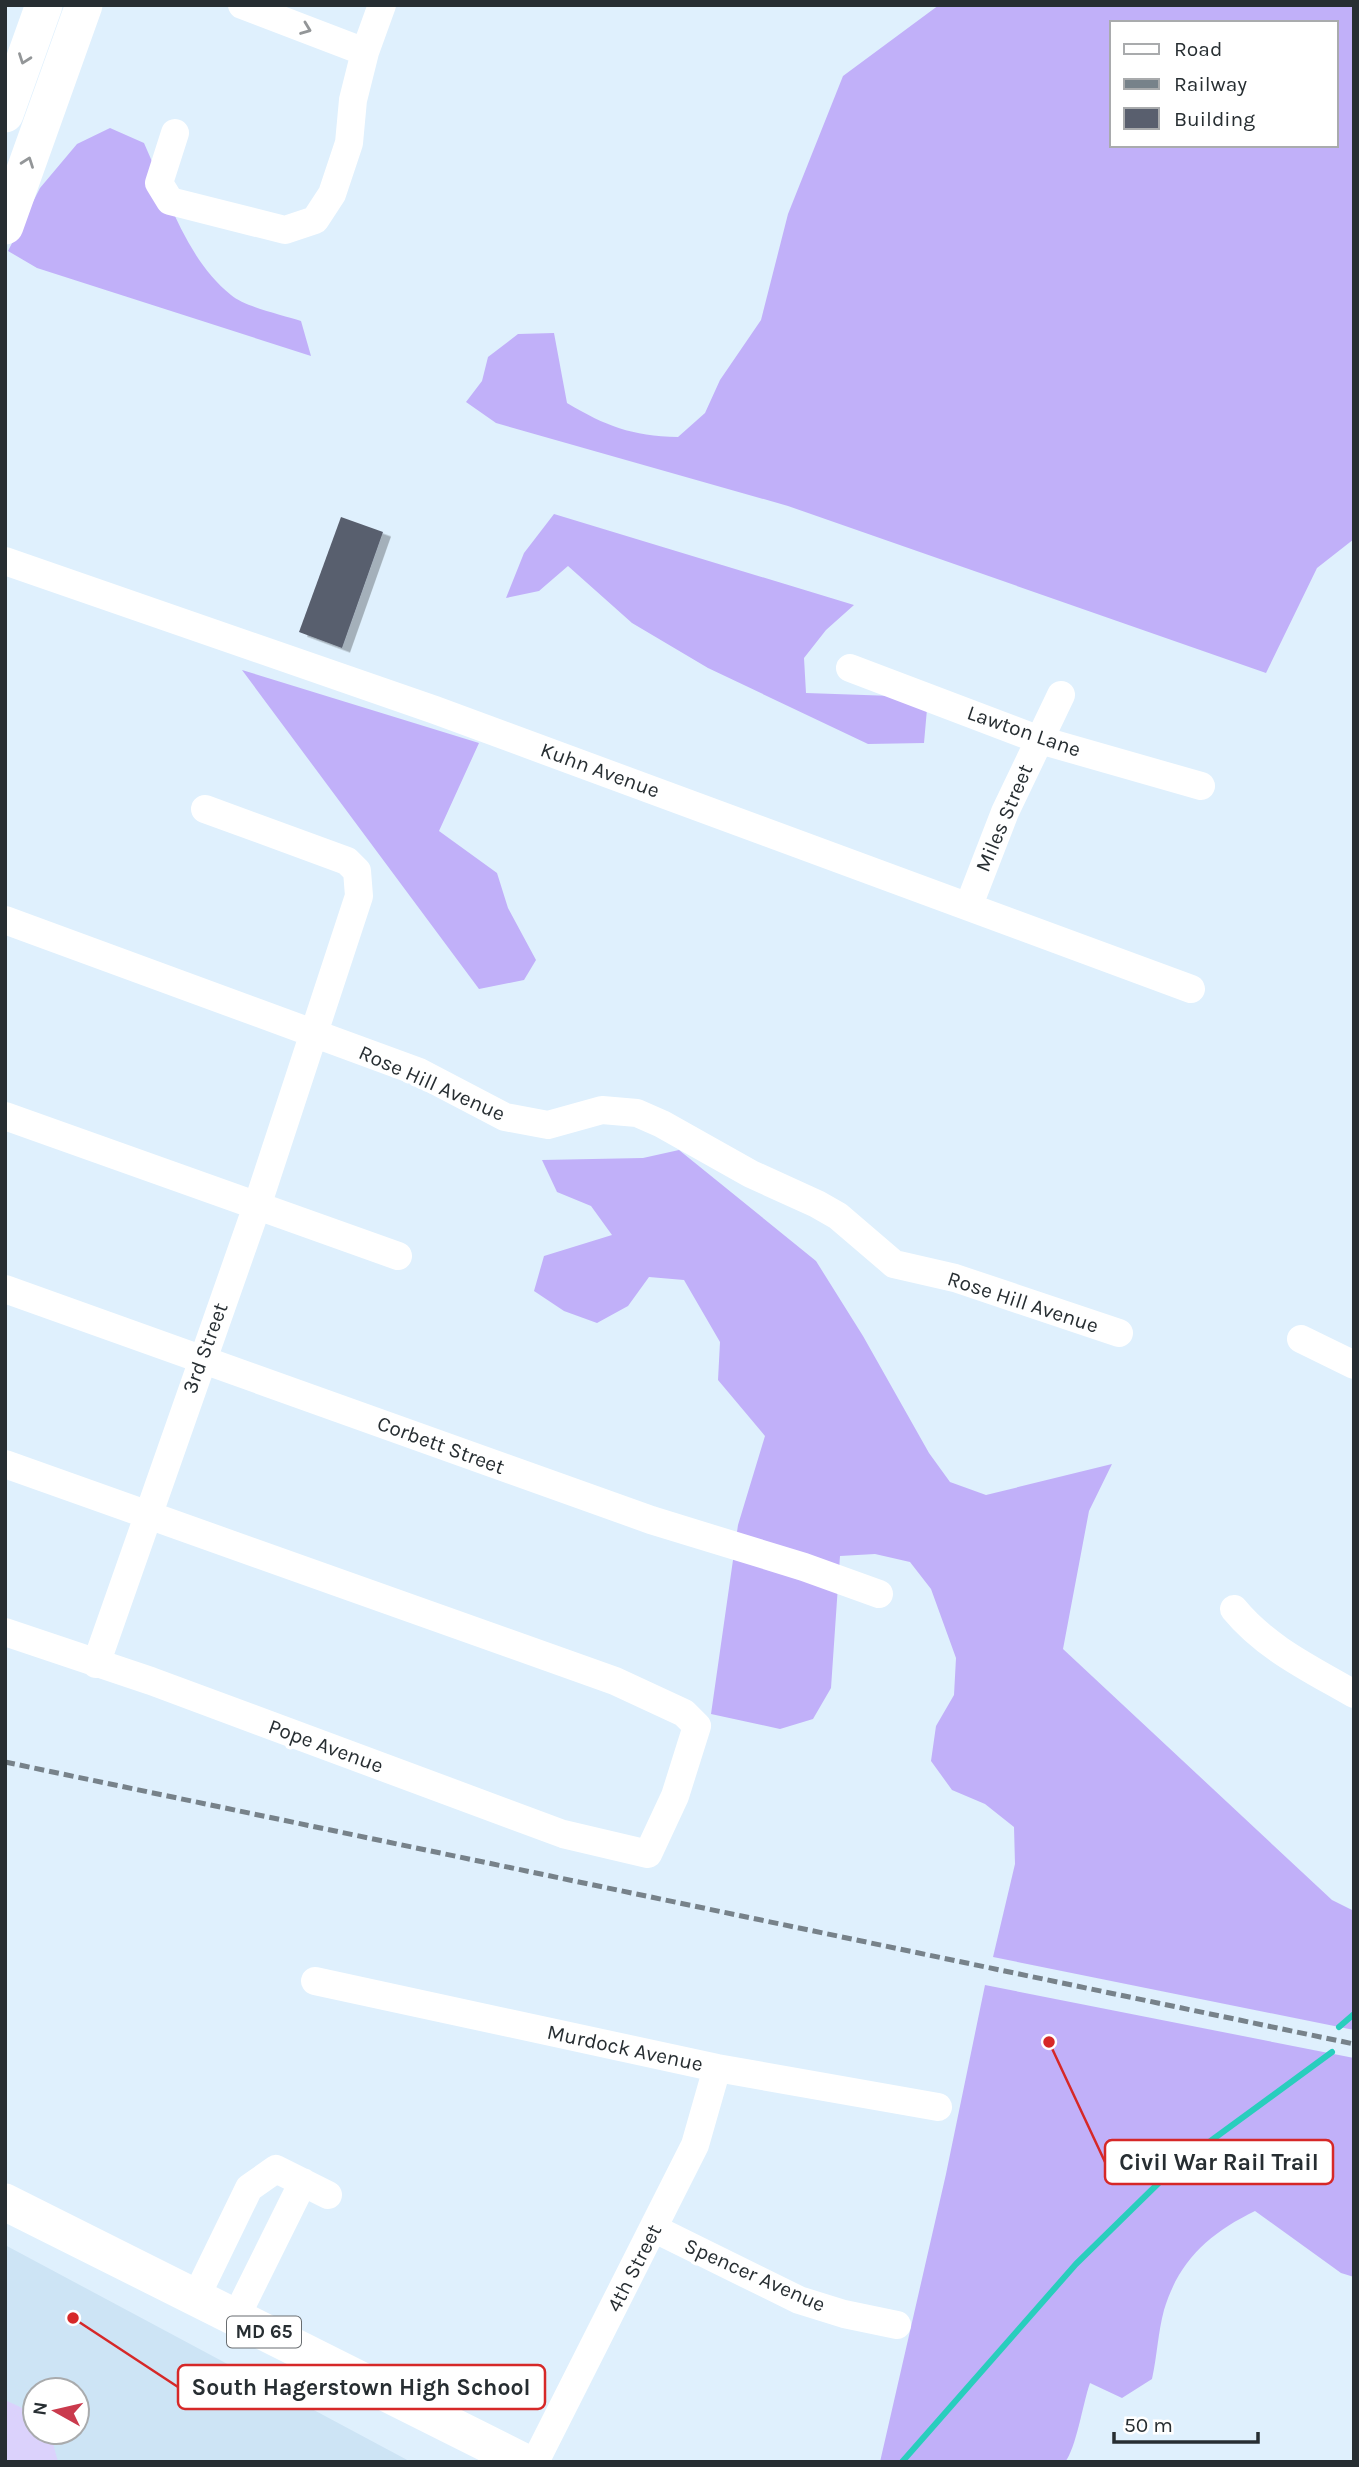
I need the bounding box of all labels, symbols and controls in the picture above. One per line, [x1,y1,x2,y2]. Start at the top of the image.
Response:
one-way arrow [300,21,312,35]
legend [1110,21,1338,147]
text: Road [1174,37,1222,61]
one-way arrow [19,53,33,65]
text: Railway [1174,72,1247,96]
text: Building [1174,107,1255,131]
one-way arrow [20,156,34,168]
street label: Lawton Lane [964,700,1084,762]
street label: Kuhn Avenue [537,737,663,803]
street label: Miles Street [971,761,1037,875]
street label: Rose Hill Avenue [355,1040,509,1126]
street label: Rose Hill Avenue [944,1266,1102,1338]
street label: 3rd Street [177,1299,233,1397]
street label: Corbett Street [374,1411,508,1479]
street label: Pope Avenue [265,1714,387,1778]
street label: Murdock Avenue [545,2020,705,2076]
callout: Civil War Rail Trail [1105,2140,1333,2184]
text: Civil War Rail Trail [1119,2149,1319,2176]
street label: 4th Street [602,2220,666,2316]
street label: Spencer Avenue [681,2233,829,2317]
road number: MD 65 [227,2316,301,2348]
callout: South Hagerstown High School [178,2365,545,2409]
text: South Hagerstown High School [192,2374,530,2401]
north arrow [21,2376,91,2446]
text: N [28,2400,52,2417]
scale bar [1114,2400,1258,2444]
text: 50 m [1124,2413,1173,2437]

